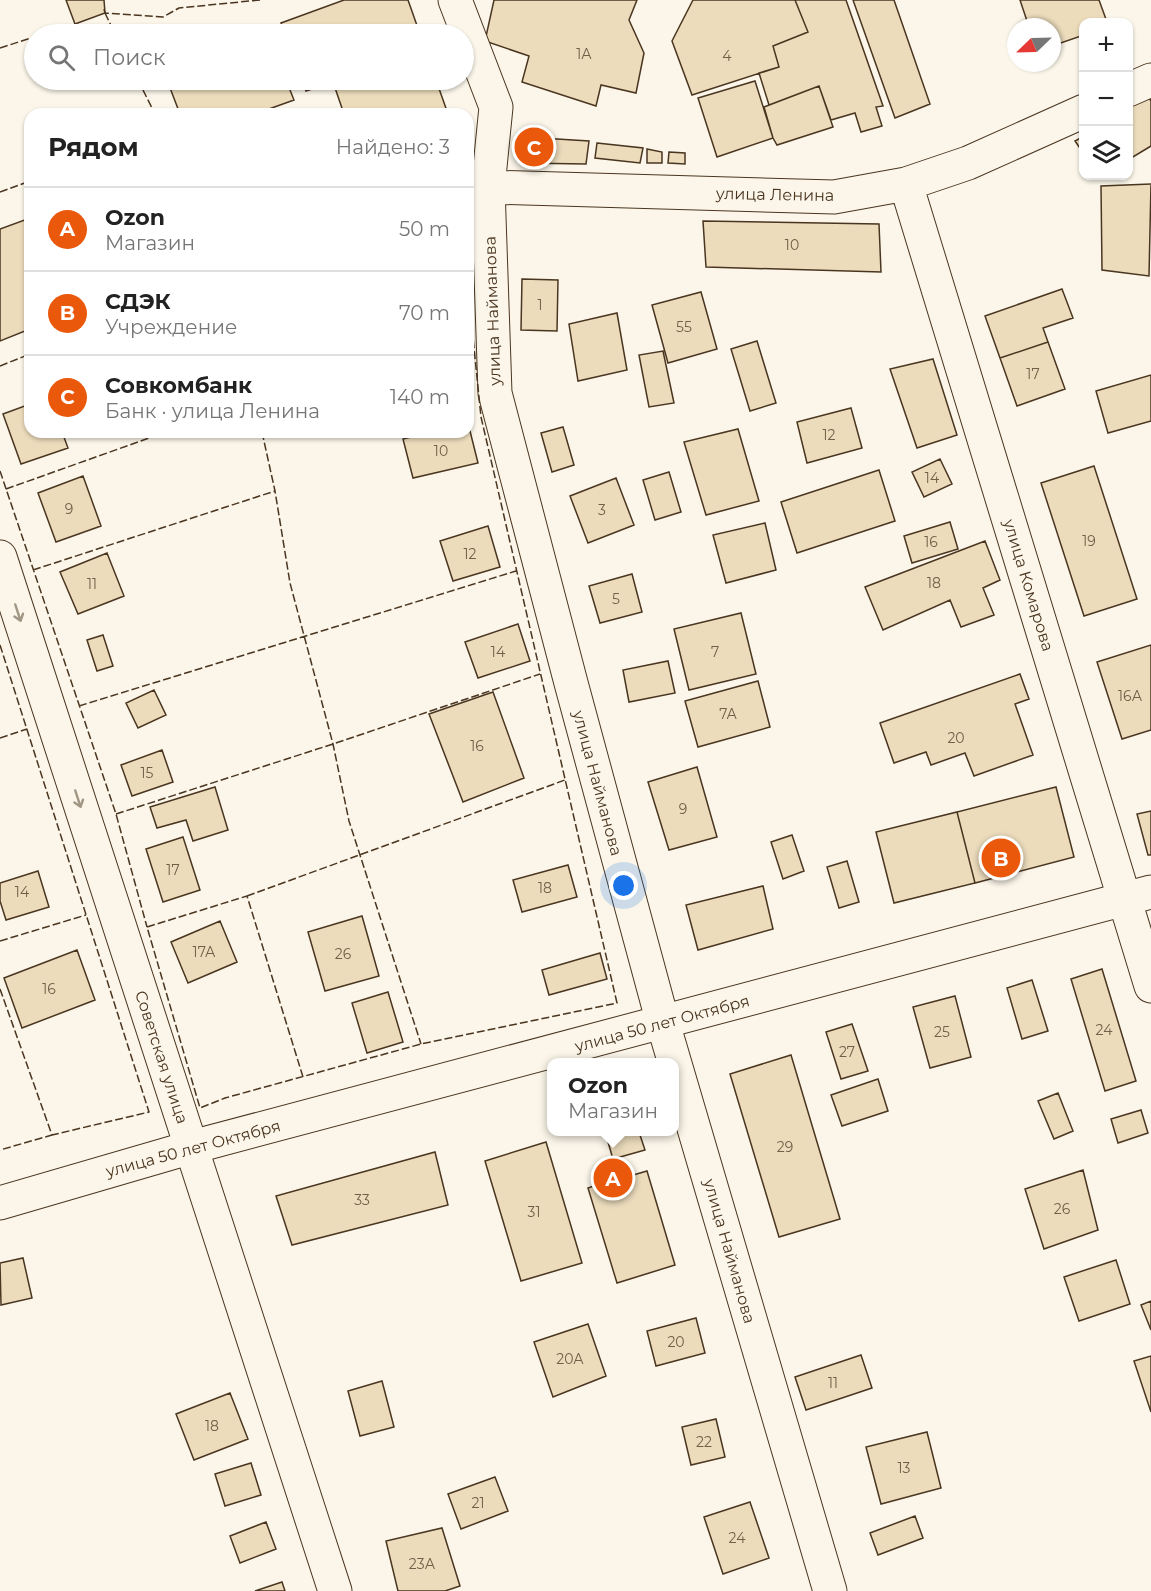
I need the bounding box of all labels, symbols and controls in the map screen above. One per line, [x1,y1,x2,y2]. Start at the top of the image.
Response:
north arrow [1007,18,1061,72]
map controls [1079,18,1133,180]
button: + [1079,18,1133,72]
search box [24,24,474,90]
icon: search [45,41,78,74]
text: Поиск [93,44,165,71]
house number: 1А [576,45,592,63]
house number: 4 [722,47,732,65]
button: − [1079,72,1133,126]
pin: C [514,124,554,170]
button: layers [1079,126,1133,180]
text: Рядом [48,131,139,163]
text: Найдено: 3 [336,135,450,159]
street label: улица Ленина [715,184,834,205]
text: Ozon [105,204,165,231]
text: A [60,217,75,241]
text: 50 m [399,217,450,241]
text: Магазин [105,231,195,255]
street label: улица Найманова [480,236,505,387]
house number: 10 [785,236,799,254]
text: СДЭК [105,288,171,315]
house number: 1 [537,296,543,314]
text: B [60,301,75,325]
text: 70 m [399,301,450,325]
text: Учреждение [105,315,237,339]
house number: 55 [676,318,692,336]
house number: 17 [1026,365,1040,383]
text: Совкомбанк [105,372,252,399]
text: C [60,385,75,409]
text: 140 m [390,385,450,409]
text: Банк · улица Ленина [105,399,320,423]
house number: 12 [822,426,836,444]
house number: 10 [434,442,448,460]
house number: 14 [925,469,940,487]
house number: 9 [65,500,73,518]
house number: 3 [598,501,606,519]
street label: улица Комарова [999,516,1058,654]
house number: 19 [1082,532,1096,550]
house number: 16 [924,533,938,551]
house number: 12 [463,545,477,563]
house number: 18 [927,574,941,592]
house number: 11 [87,575,97,593]
house number: 5 [612,590,620,608]
one-way arrow [13,603,24,622]
house number: 14 [491,643,506,661]
house number: 7 [711,643,719,661]
house number: 16А [1118,687,1143,705]
house number: 7А [719,705,737,723]
street label: улица Найманова [569,707,626,858]
house number: 20 [947,729,965,747]
house number: 16 [470,737,484,755]
house number: 15 [141,764,154,782]
one-way arrow [74,789,85,808]
house number: 9 [679,800,687,818]
pin: B [982,836,1020,880]
house number: 17 [166,861,180,879]
your location [609,871,638,900]
house number: 18 [538,879,552,897]
house number: 14 [15,883,30,901]
house number: 17А [193,943,216,961]
house number: 26 [335,945,352,963]
house number: 16 [42,980,56,998]
street label: Советская улица [131,988,192,1126]
street label: улица 50 лет Октября [572,991,752,1056]
house number: 24 [1096,1021,1113,1039]
house number: 25 [934,1023,950,1041]
house number: 27 [839,1043,855,1061]
popup [547,1058,679,1136]
text: Ozon [568,1072,628,1099]
text: Магазин [568,1099,658,1123]
street label: улица 50 лет Октября [103,1116,283,1181]
house number: 29 [777,1138,793,1156]
pin: A [594,1156,632,1200]
street label: улица Найманова [699,1176,759,1326]
house number: 33 [354,1191,370,1209]
house number: 26 [1054,1200,1071,1218]
house number: 31 [528,1203,540,1221]
house number: 20 [667,1333,685,1351]
house number: 20А [556,1350,584,1368]
house number: 11 [828,1374,838,1392]
house number: 18 [205,1417,219,1435]
house number: 22 [696,1433,712,1451]
house number: 13 [898,1459,911,1477]
house number: 21 [471,1494,485,1512]
house number: 24 [729,1529,746,1547]
house number: 23А [409,1555,436,1573]

